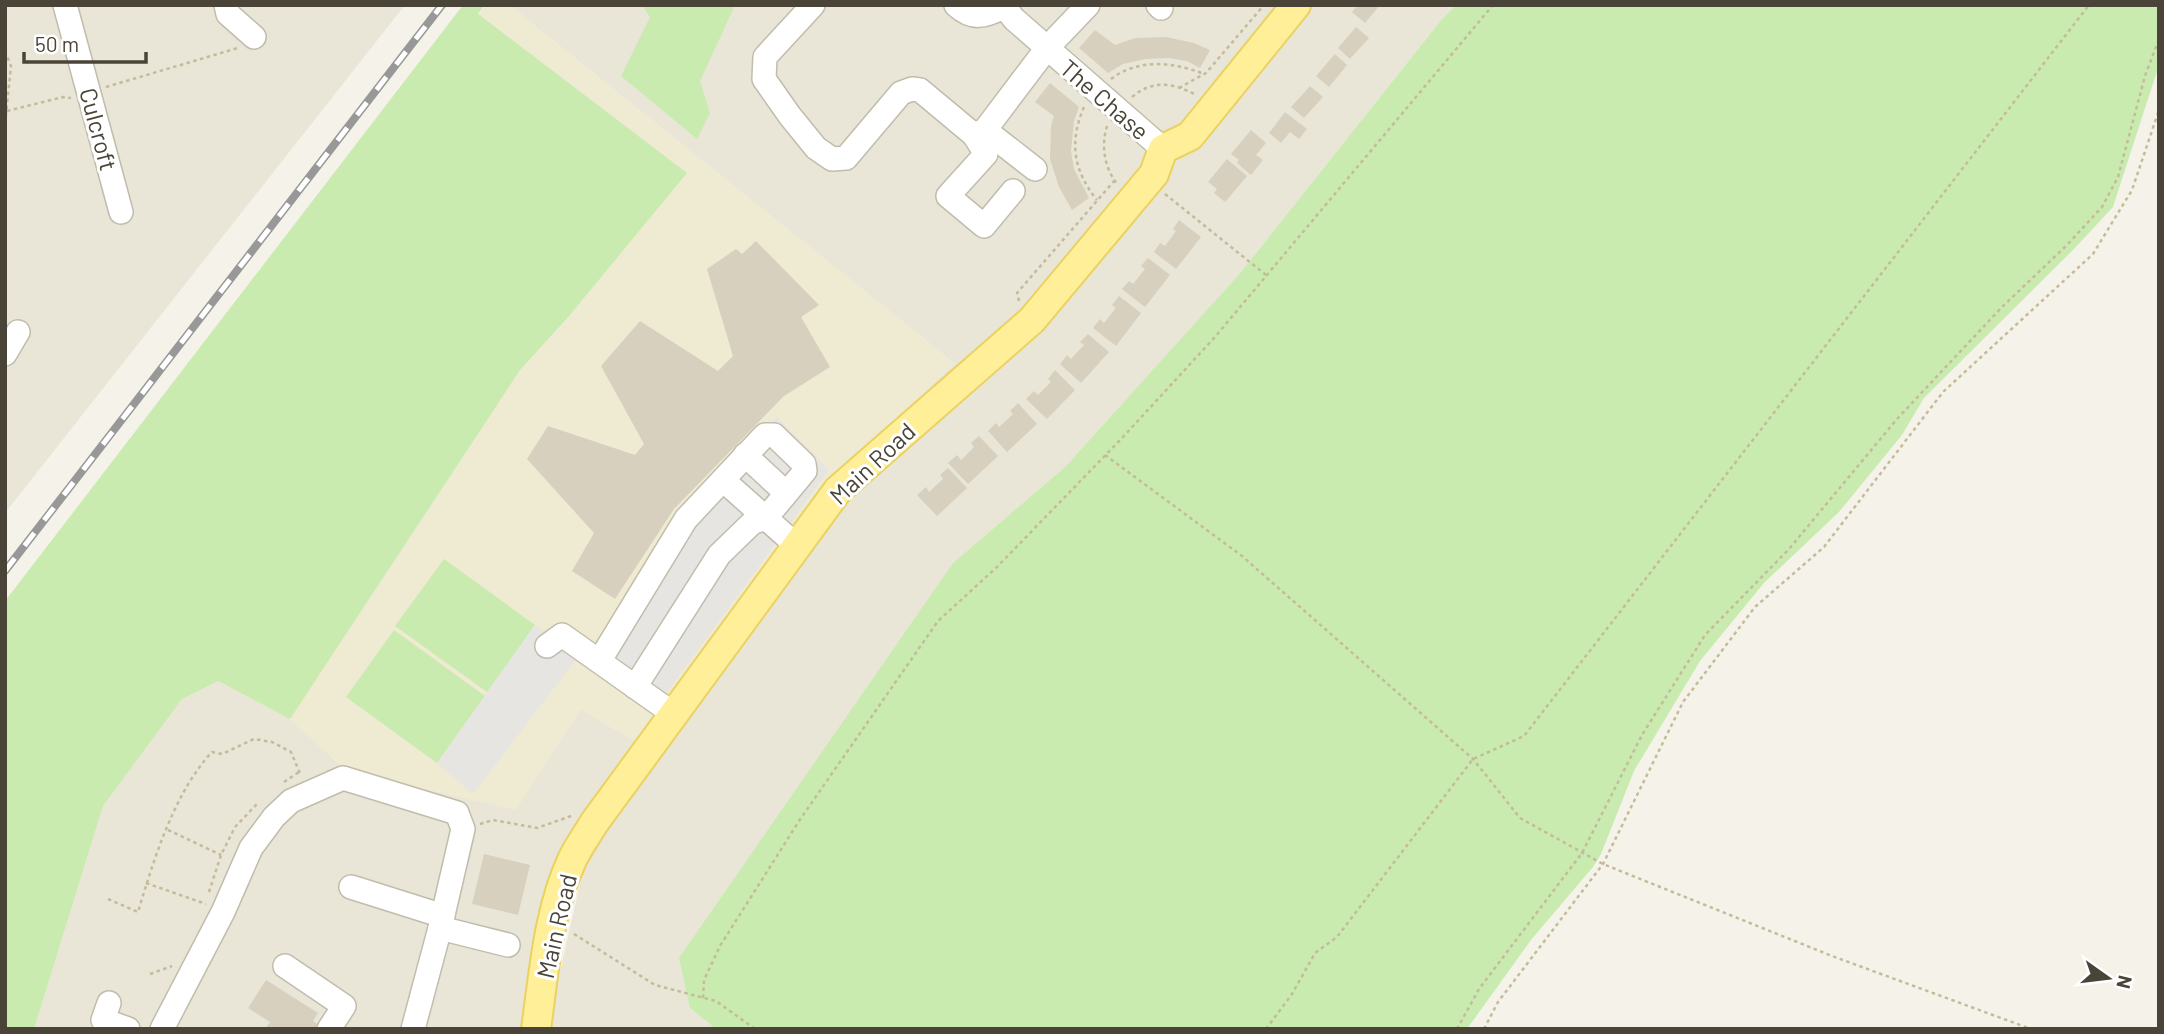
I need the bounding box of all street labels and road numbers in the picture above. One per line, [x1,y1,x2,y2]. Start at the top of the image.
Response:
street label: The Chase [1055,53,1155,145]
street label: Culcroft [74,85,124,173]
street label: Main Road [823,416,921,510]
street label: Main Road [530,871,582,981]

